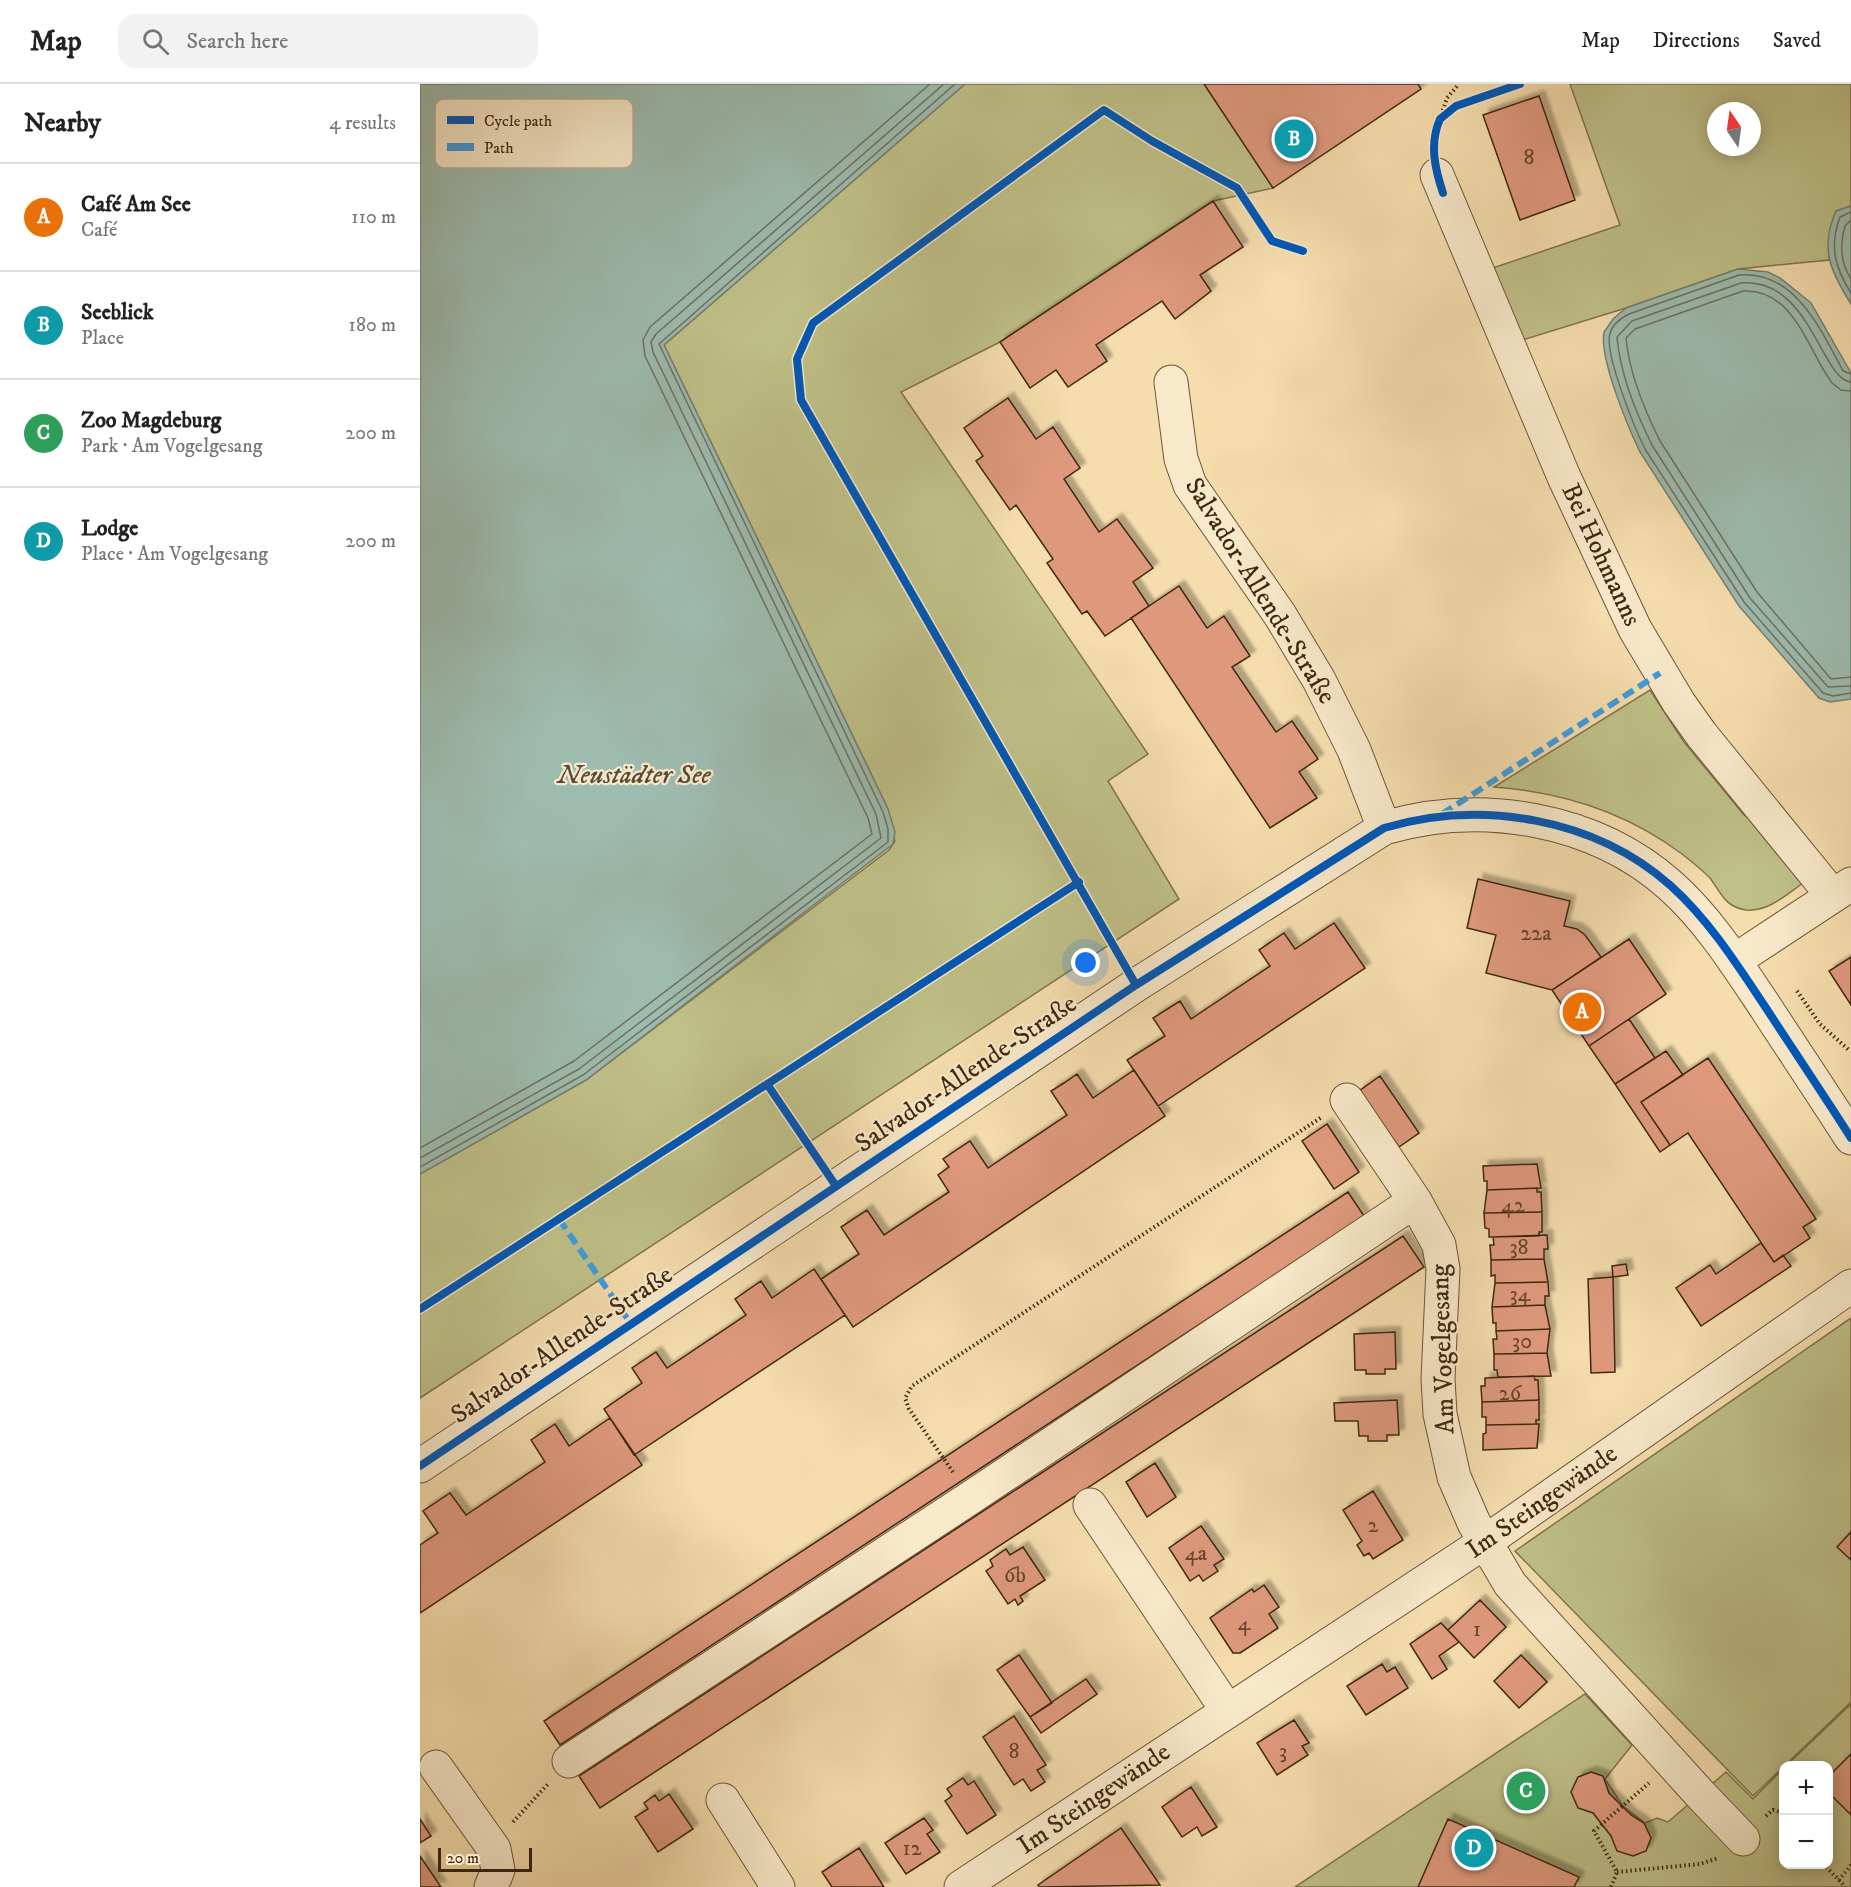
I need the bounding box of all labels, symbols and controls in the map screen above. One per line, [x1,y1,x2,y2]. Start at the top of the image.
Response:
search box [118,14,538,68]
text: Map [30,24,82,59]
icon: search [139,25,172,58]
text: Search here [187,28,288,55]
text: Map [1581,28,1620,54]
text: Directions [1653,28,1740,54]
text: Saved [1773,28,1821,54]
legend [435,99,633,168]
north arrow [1707,102,1761,156]
text: Nearby [24,107,101,140]
text: 4 results [329,111,396,136]
text: Cycle path [484,111,553,131]
pin: B [1274,116,1314,162]
text: Path [484,138,514,158]
house number: 8 [1523,144,1535,171]
text: Café Am See [81,191,191,218]
text: A [37,205,50,230]
text: 110 m [351,205,396,230]
text: Café [81,218,117,243]
text: Seeblick [81,299,154,326]
text: B [37,313,50,338]
text: 180 m [349,313,396,338]
text: Place [81,326,124,351]
text: Zoo Magdeburg [81,407,221,434]
text: C [37,421,50,446]
text: 200 m [345,421,396,446]
text: Park · Am Vogelgesang [81,434,263,459]
street label: Salvador-Allende-Straße [1177,472,1343,710]
street label: Bei Hohmanns [1554,478,1648,632]
text: Lodge [81,515,138,542]
text: D [36,529,51,554]
text: 200 m [345,529,396,554]
text: Place · Am Vogelgesang [81,542,268,567]
water label: Neustädter See [555,758,711,792]
house number: 22a [1521,920,1552,947]
your location [1071,948,1100,977]
street label: Salvador-Allende-Straße [849,988,1083,1160]
pin: A [1562,990,1602,1034]
house number: 42 [1501,1192,1525,1219]
house number: 38 [1509,1234,1529,1261]
street label: Salvador-Allende-Straße [445,1259,679,1431]
street label: Am Vogelgesang [1424,1263,1462,1435]
house number: 34 [1510,1281,1532,1308]
house number: 30 [1512,1328,1532,1355]
house number: 26 [1499,1380,1523,1407]
street label: Im Steingewände [1460,1438,1624,1566]
house number: 2 [1368,1512,1379,1539]
house number: 4a [1185,1540,1208,1567]
house number: 6b [1004,1562,1026,1589]
house number: 4 [1238,1610,1252,1637]
house number: 1 [1473,1616,1481,1643]
street label: Im Steingewände [1011,1736,1177,1862]
house number: 8 [1008,1738,1020,1765]
house number: 3 [1279,1738,1287,1765]
map controls [1779,1761,1833,1869]
button: + [1779,1761,1833,1815]
pin: C [1506,1768,1546,1814]
button: − [1779,1815,1833,1869]
pin: D [1454,1826,1494,1870]
house number: 12 [903,1835,922,1862]
scale bar [438,1845,532,1872]
text: 20 m [447,1848,479,1868]

